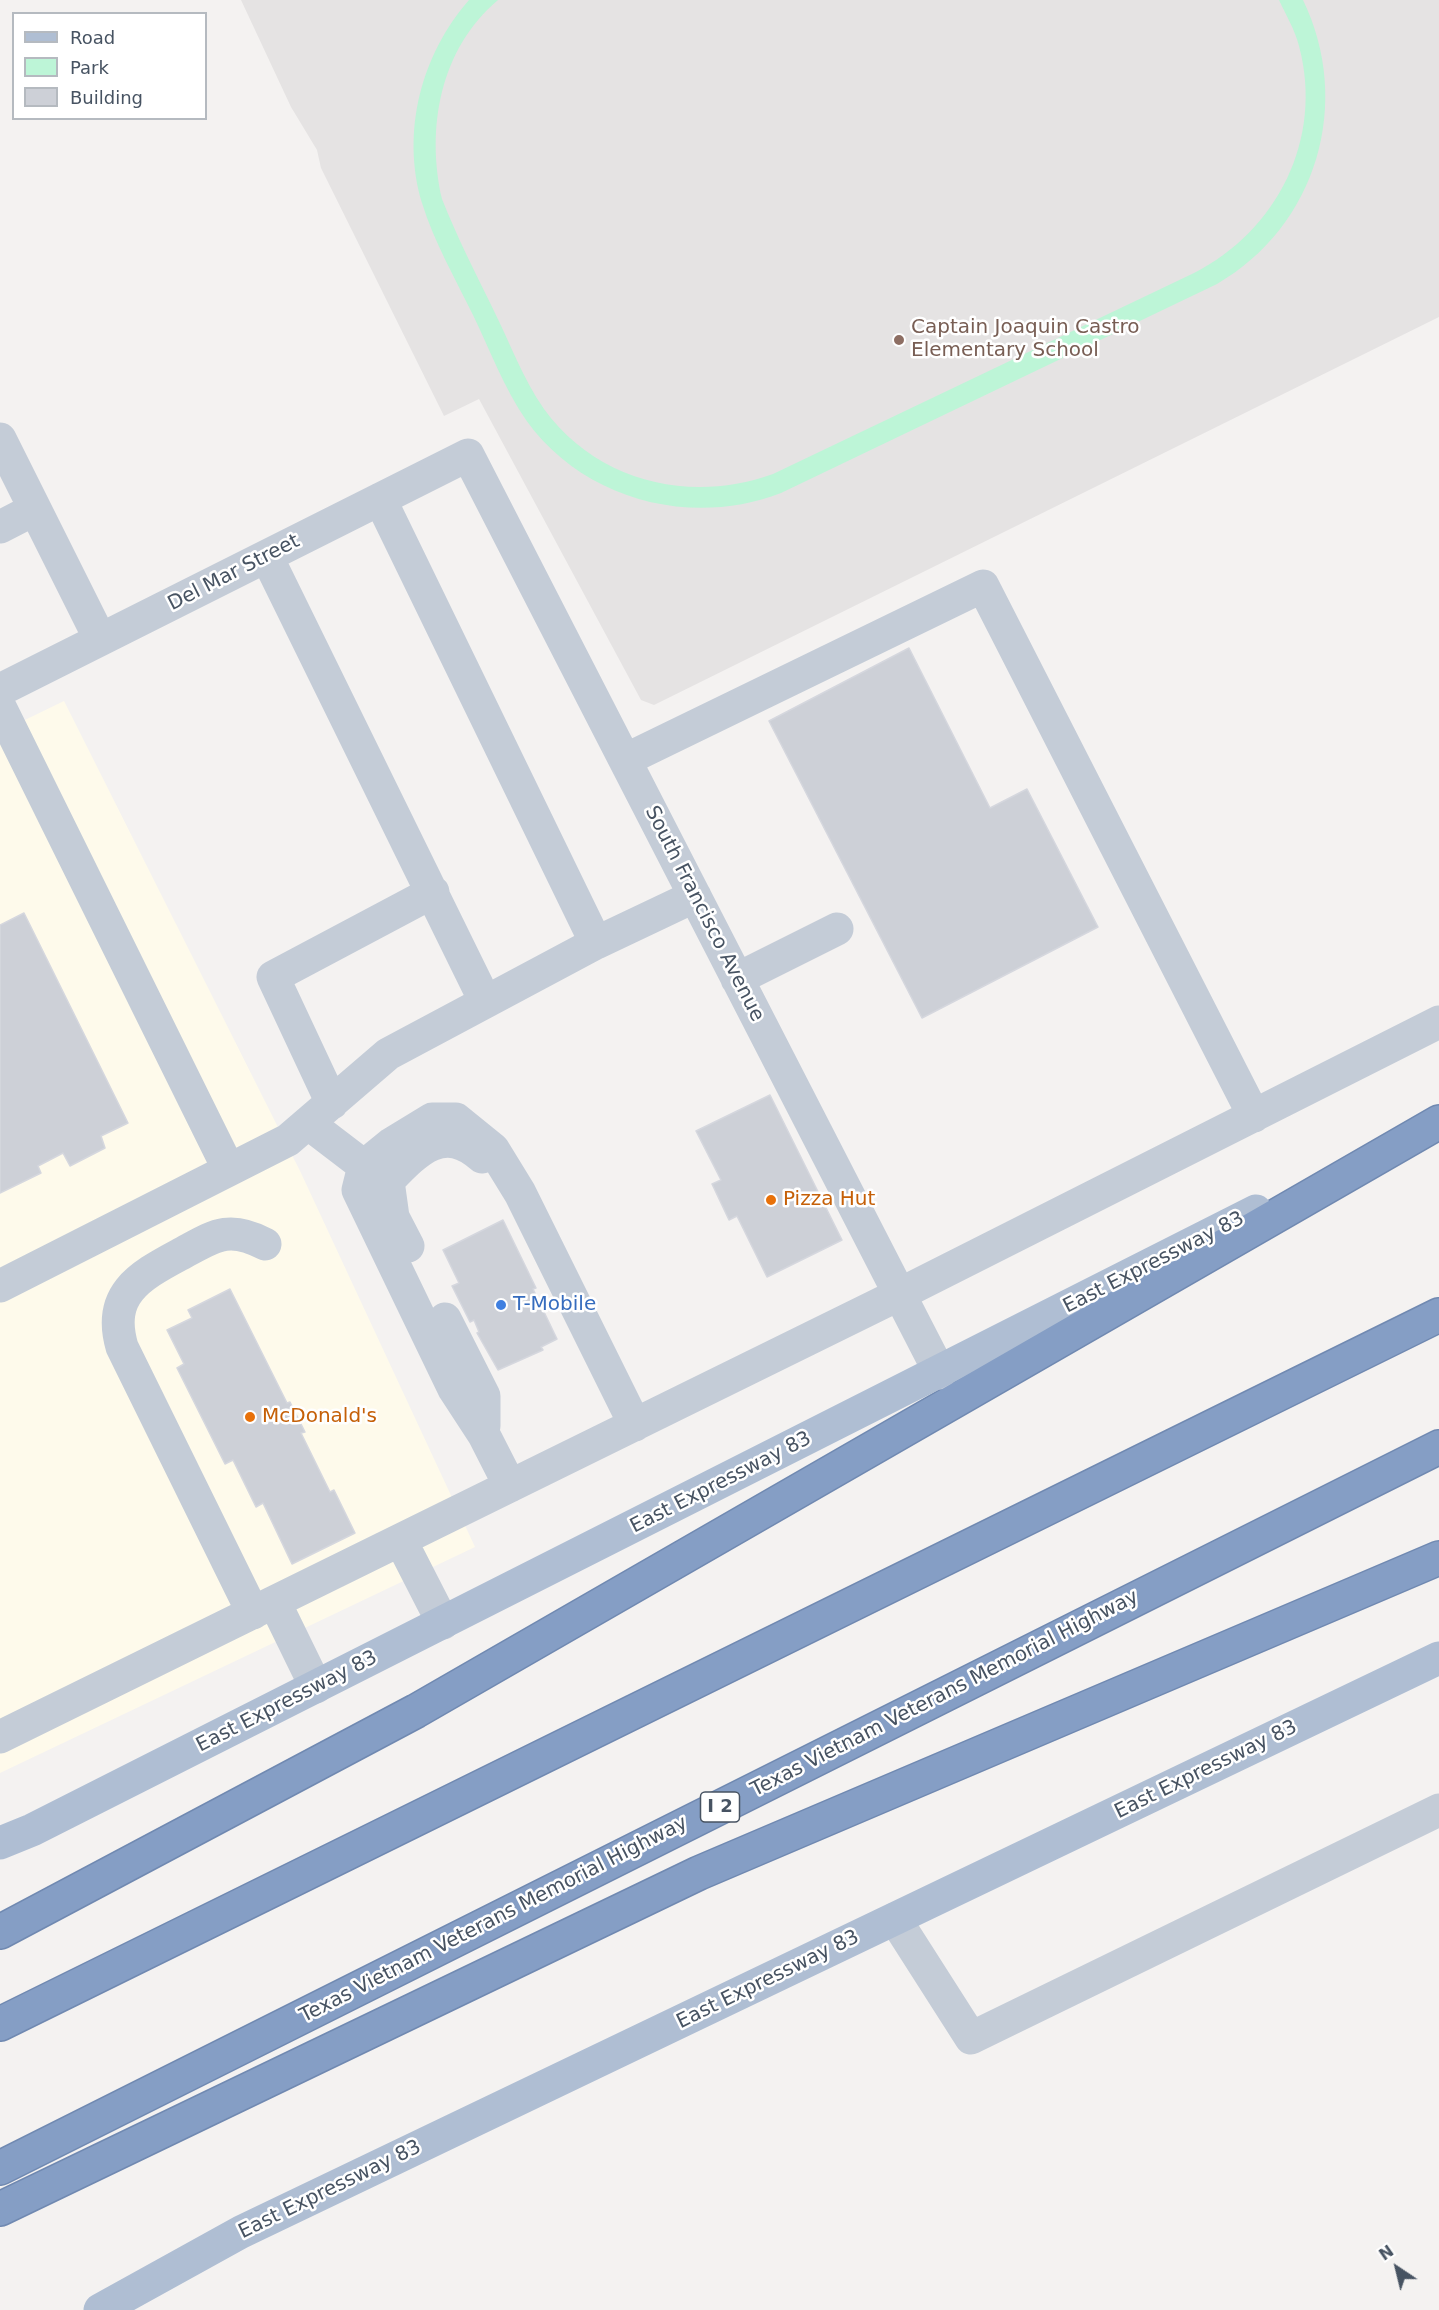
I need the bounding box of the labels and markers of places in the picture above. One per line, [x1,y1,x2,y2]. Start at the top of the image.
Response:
place label: Captain Joaquin Castro Elementary School [911,316,1139,363]
marker: Captain Joaquin Castro Elementary School [892,333,906,347]
place label: Pizza Hut [783,1188,875,1212]
marker: Pizza Hut [764,1193,778,1207]
place label: T-Mobile [513,1293,596,1317]
marker: T-Mobile [494,1298,508,1312]
place label: McDonald's [262,1405,377,1429]
marker: McDonald's [243,1410,257,1424]

